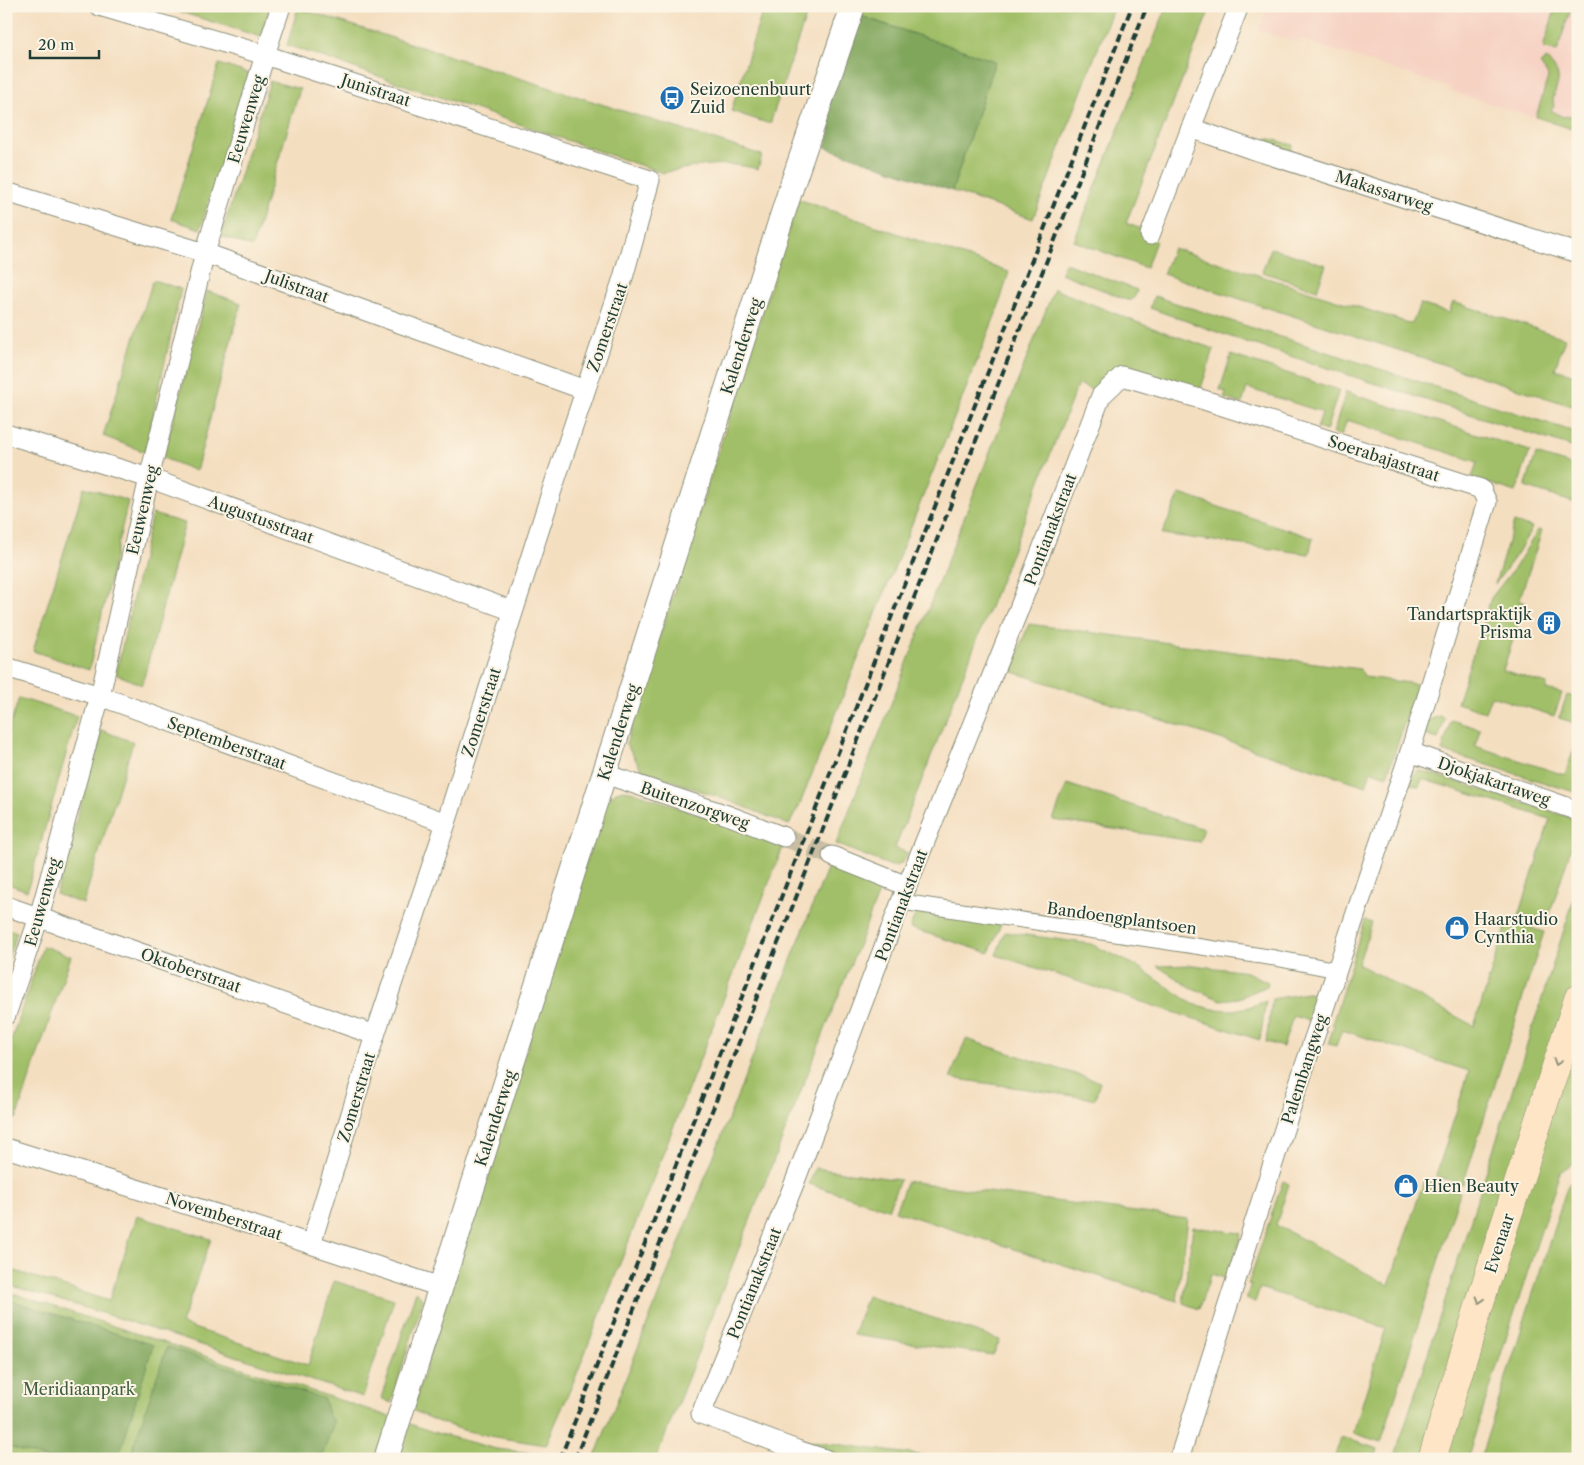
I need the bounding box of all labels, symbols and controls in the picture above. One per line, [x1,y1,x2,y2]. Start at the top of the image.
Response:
scale bar [30,28,99,60]
text: 20 m [38,35,74,54]
street label: Junistraat [336,68,414,111]
street label: Eeuwenweg [223,72,269,166]
place label: Seizoenenbuurt Zuid [690,79,812,117]
bus stop icon: Seizoenenbuurt Zuid [659,85,685,111]
street label: Makassarweg [1333,166,1436,216]
street label: Julistraat [259,264,332,307]
street label: Zomerstraat [582,279,632,374]
street label: Kalenderweg [716,295,766,397]
street label: Soerabajastraat [1326,431,1443,486]
street label: Eeuwenweg [122,463,162,557]
street label: Pontianakstraat [1019,470,1081,588]
street label: Augustusstraat [205,490,317,547]
place label: Tandartspraktijk Prisma [1407,604,1533,642]
building icon: Tandartspraktijk Prisma [1536,610,1562,636]
street label: Zomerstraat [457,664,505,759]
street label: Kalenderweg [593,681,643,783]
street label: Septemberstraat [165,712,289,774]
street label: Djokjakartaweg [1435,752,1553,810]
street label: Buitenzorgweg [638,777,753,833]
street label: Pontianakstraat [870,846,932,964]
street label: Eeuwenweg [20,855,64,949]
street label: Bandoengplantsoen [1046,898,1198,938]
place label: Haarstudio Cynthia [1474,909,1558,947]
shop icon: Haarstudio Cynthia [1444,915,1470,941]
street label: Oktoberstraat [138,943,244,997]
street label: Palembangweg [1277,1011,1331,1126]
street label: Zomerstraat [333,1049,379,1144]
one-way arrow [1553,1058,1563,1066]
street label: Kalenderweg [470,1067,520,1169]
shop icon: Hien Beauty [1393,1173,1419,1199]
place label: Hien Beauty [1424,1176,1520,1196]
street label: Novemberstraat [163,1188,285,1244]
street label: Evenaar [1480,1210,1518,1275]
street label: Pontianakstraat [723,1224,786,1342]
one-way arrow [1476,1296,1486,1304]
park label: Meridiaanpark [23,1379,136,1399]

